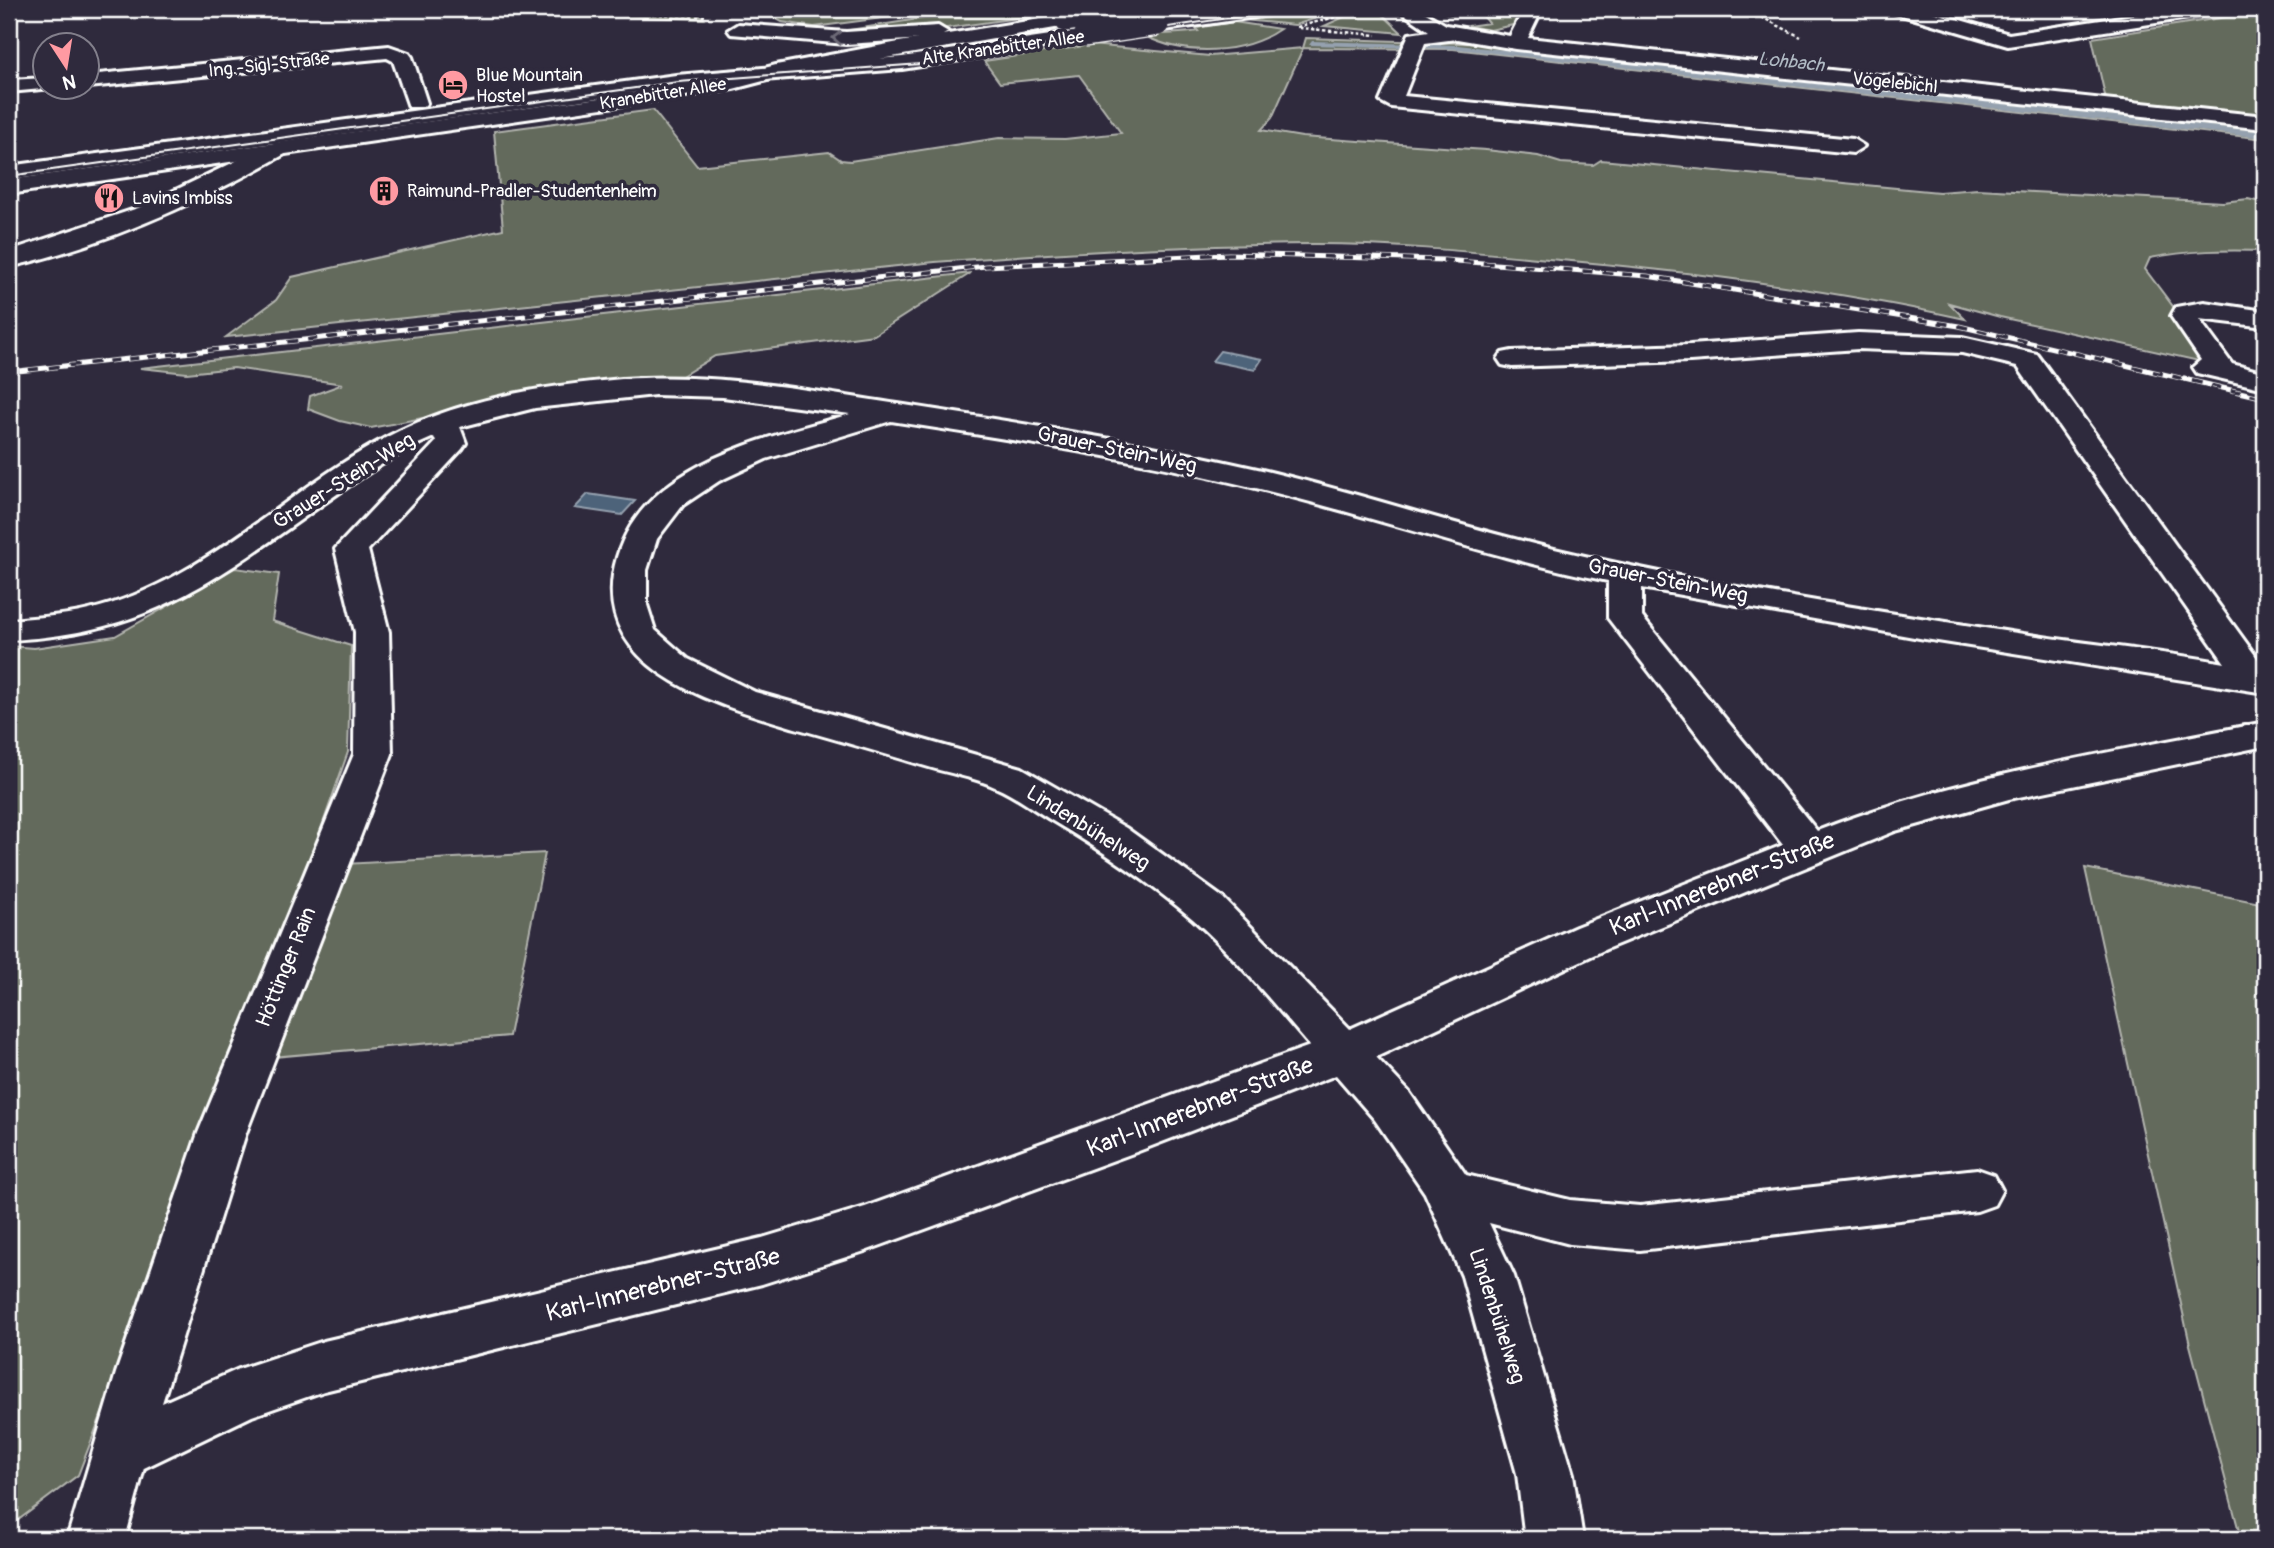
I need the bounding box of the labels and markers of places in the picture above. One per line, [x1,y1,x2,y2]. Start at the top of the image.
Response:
place label: Blue Mountain Hostel [476,64,583,108]
hotel icon: Blue Mountain Hostel [436,68,470,102]
building icon: Raimund-Pradler-Studentenheim [367,174,401,208]
place label: Raimund-Pradler-Studentenheim [407,180,657,203]
restaurant icon: Lavins Imbiss [92,181,126,215]
place label: Lavins Imbiss [132,187,233,210]

